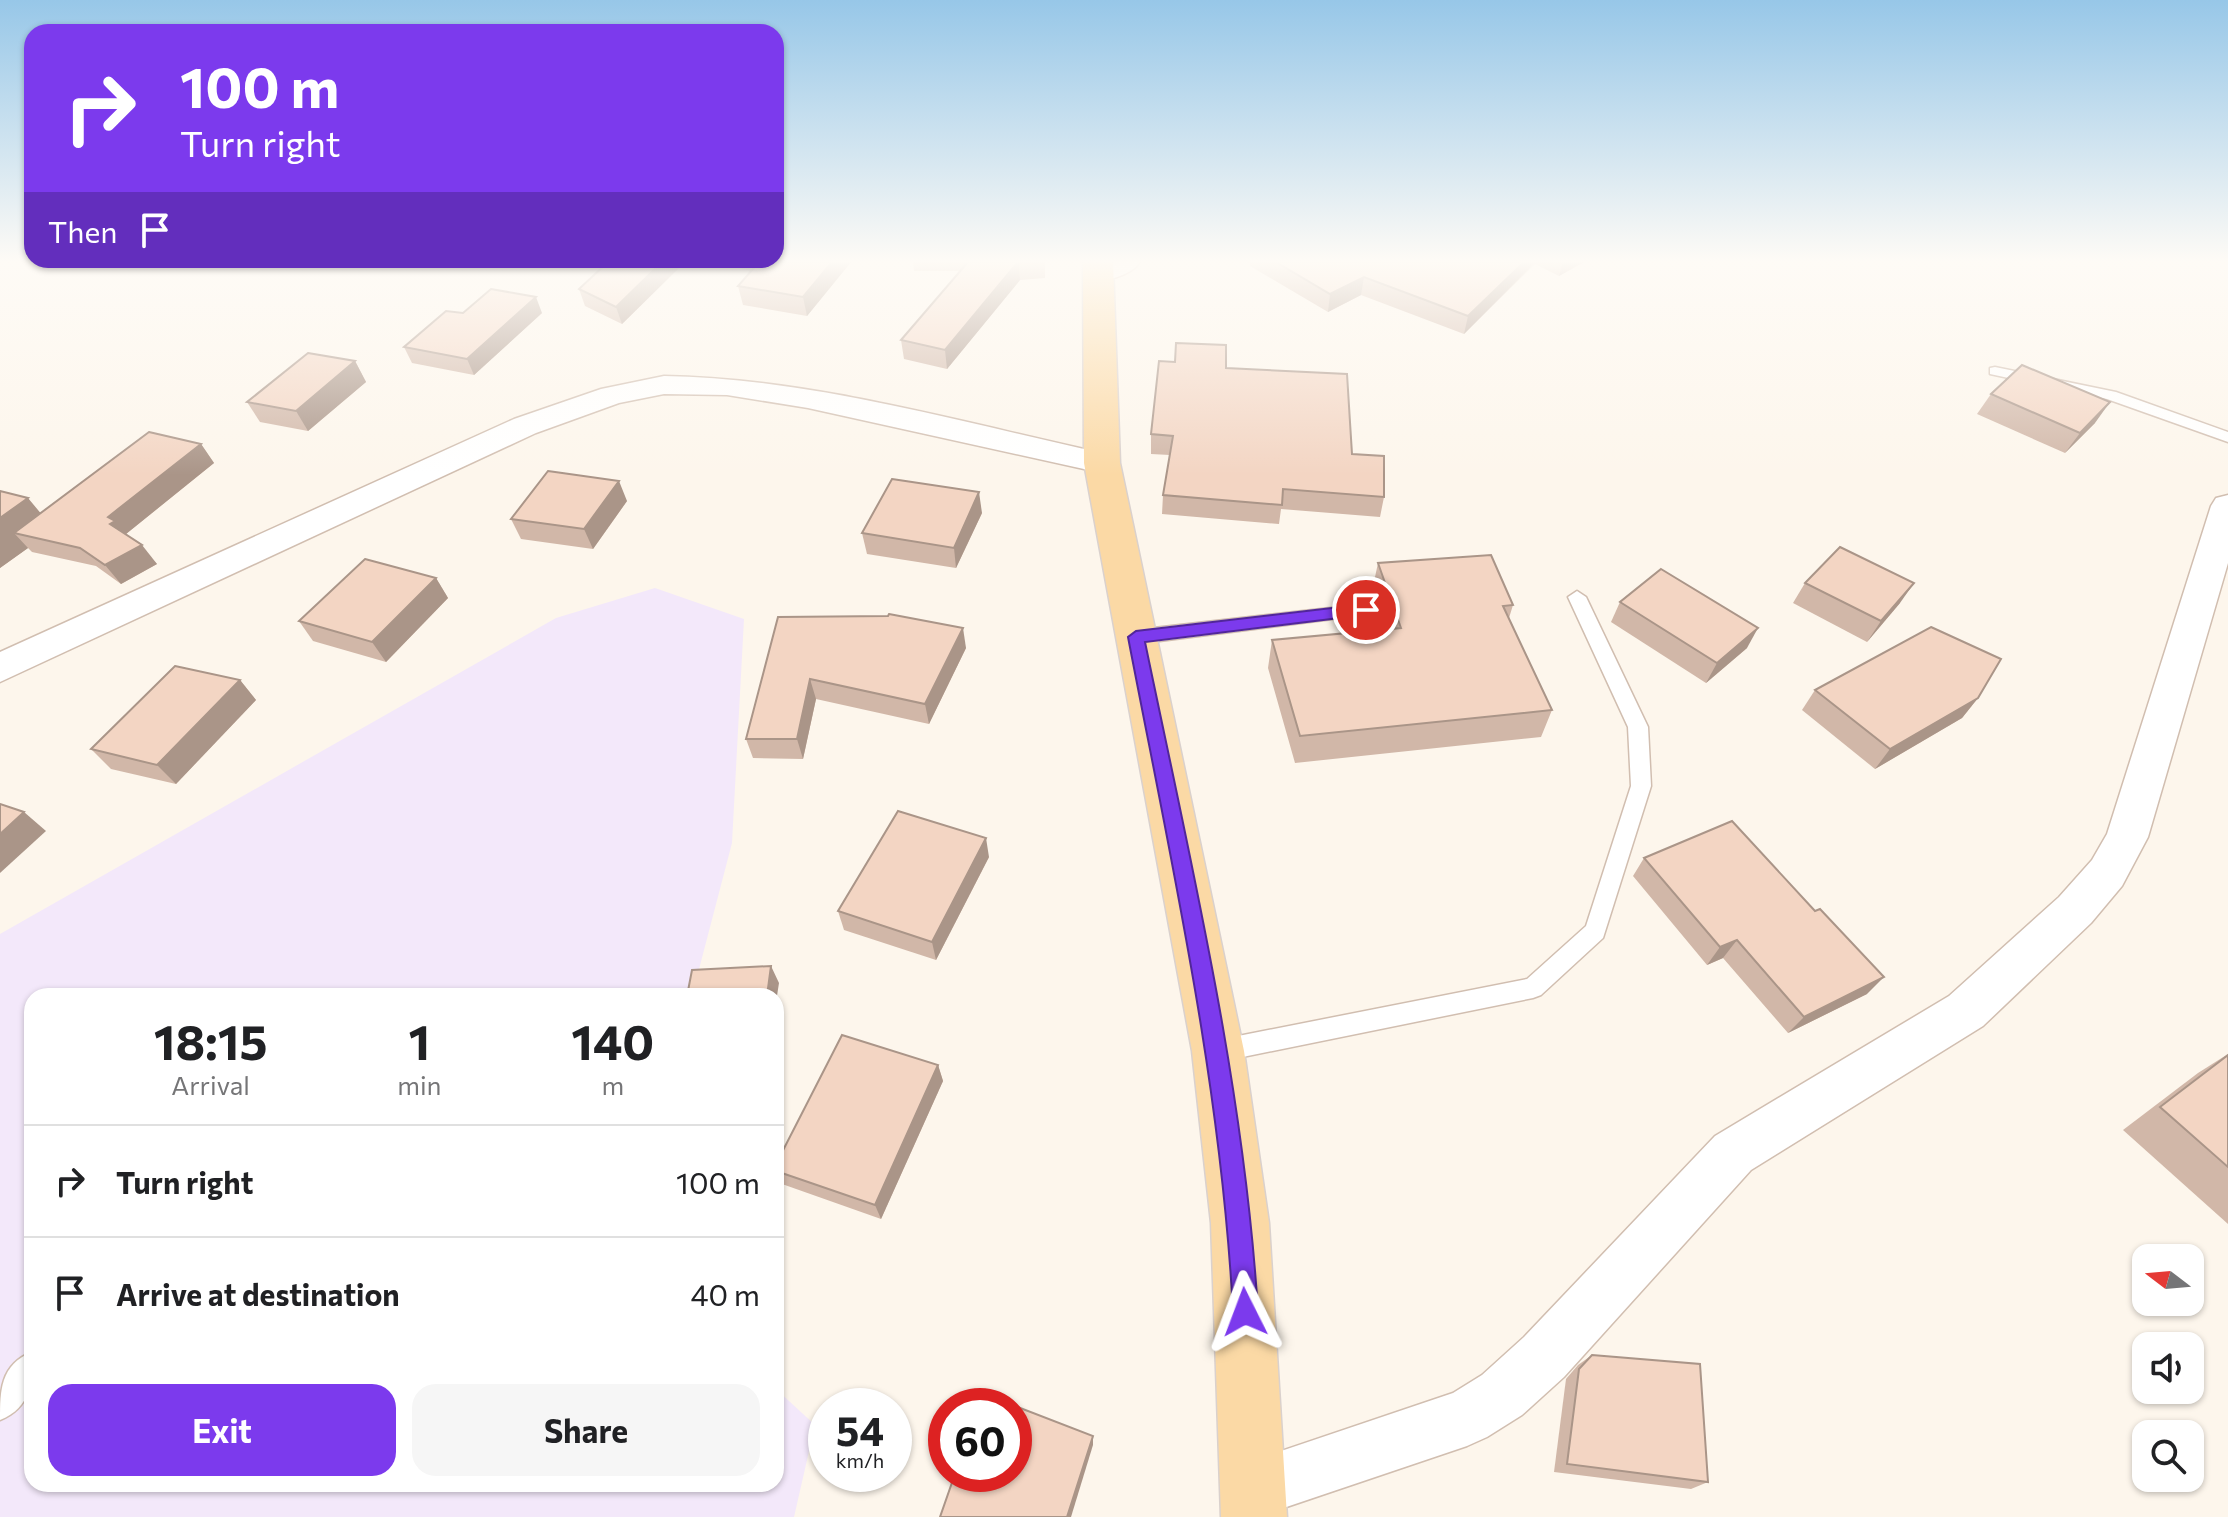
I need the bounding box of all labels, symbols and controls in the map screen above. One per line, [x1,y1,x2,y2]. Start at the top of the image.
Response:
text: 100 m [180,51,339,120]
icon: right [48,56,152,160]
text: Turn right [180,120,341,164]
icon: arrive [133,208,177,252]
text: Then [48,212,117,249]
pin [1332,576,1400,644]
icon: arrive [1344,588,1388,632]
text: 18:15 [154,1011,268,1070]
text: 1 [408,1011,430,1070]
text: 140 [571,1011,654,1070]
text: Arrival [171,1069,250,1100]
text: min [397,1069,441,1100]
text: m [601,1069,624,1100]
icon: right [48,1159,92,1203]
text: Turn right [116,1163,253,1200]
text: 100 m [676,1163,760,1200]
north arrow [2132,1244,2204,1316]
map controls [2132,1244,2204,1492]
position arrow [1203,1270,1287,1354]
icon: arrive [48,1271,92,1315]
text: Arrive at destination [116,1275,400,1312]
text: 40 m [691,1275,760,1312]
button: sound [2132,1332,2204,1404]
button: Exit [48,1384,396,1476]
button: Share [412,1384,760,1476]
speed limit sign: 60 [928,1388,1032,1492]
text: 54 [836,1405,884,1454]
button: search [2132,1420,2204,1492]
text: km/h [836,1448,884,1472]

